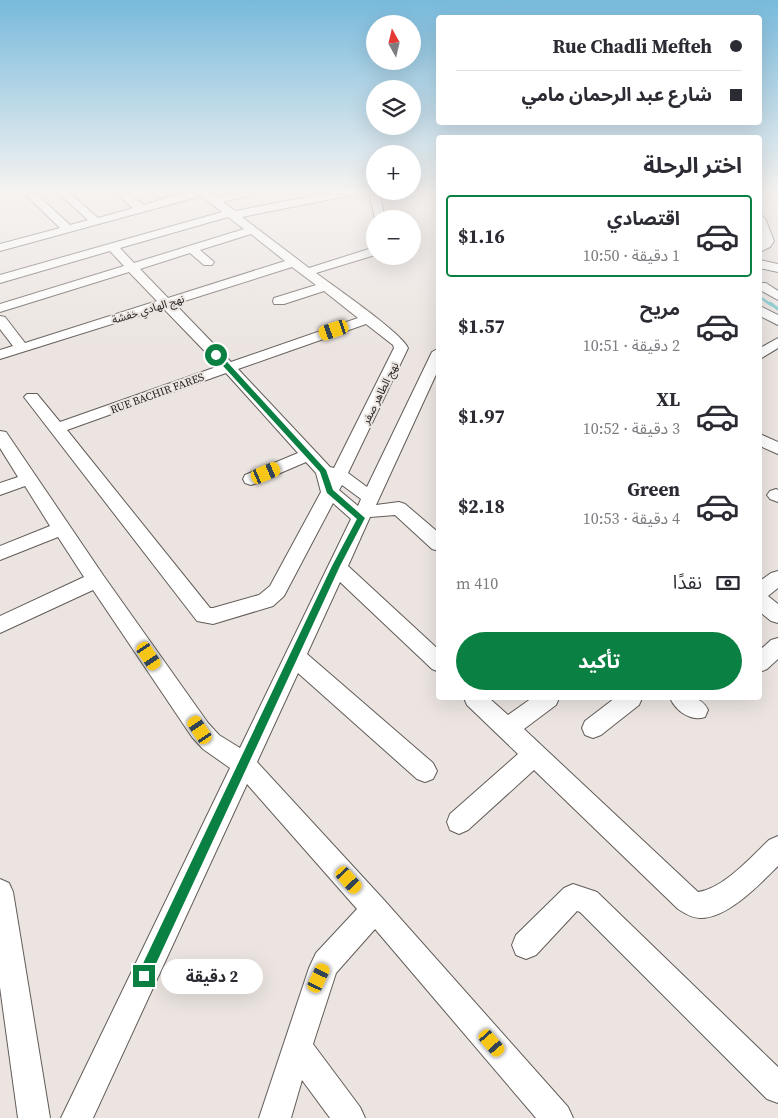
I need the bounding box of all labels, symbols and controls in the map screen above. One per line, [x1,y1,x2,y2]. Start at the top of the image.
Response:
north arrow [366,15,421,70]
map controls [366,15,421,265]
text: Rue Chadli Mefteh [553,33,712,59]
button: layers [366,80,421,135]
text: شارع عبد الرحمان مامي [522,81,712,107]
button: + [366,145,421,200]
text: اختر الرحلة [643,150,742,180]
text: اقتصادي [607,205,680,231]
button: − [366,210,421,265]
icon: car [695,214,740,259]
text: $1.16 [458,223,505,249]
text: 1 دقيقة · 10:50 [583,244,680,266]
street label: نهج الهادي خفشة [110,291,187,329]
text: مريح [640,295,680,321]
icon: car [695,304,740,349]
text: $1.57 [458,313,505,339]
car [317,318,350,342]
text: 2 دقيقة · 10:51 [583,334,680,356]
route start [205,344,227,366]
street label: نهج الطاهر صفر [358,360,403,428]
street label: RUE BACHIR FARES [108,369,207,417]
text: XL [657,386,680,412]
icon: car [695,394,740,439]
text: $1.97 [458,403,505,429]
text: 3 دقيقة · 10:52 [583,417,680,439]
car [249,460,282,486]
text: Green [627,476,680,502]
icon: car [695,484,740,529]
text: $2.18 [458,493,505,519]
text: 4 دقيقة · 10:53 [583,507,680,529]
text: نقدًا [673,569,702,595]
icon: cash [714,569,742,597]
text: 410 m [456,572,498,594]
button: تأكيد [456,632,742,690]
car [134,639,163,673]
car [185,713,214,747]
car [333,864,364,896]
callout: 2 دقيقة [162,958,264,994]
car [305,961,332,995]
route end [133,965,155,987]
text: 2 دقيقة [186,965,238,987]
car [476,1027,507,1059]

